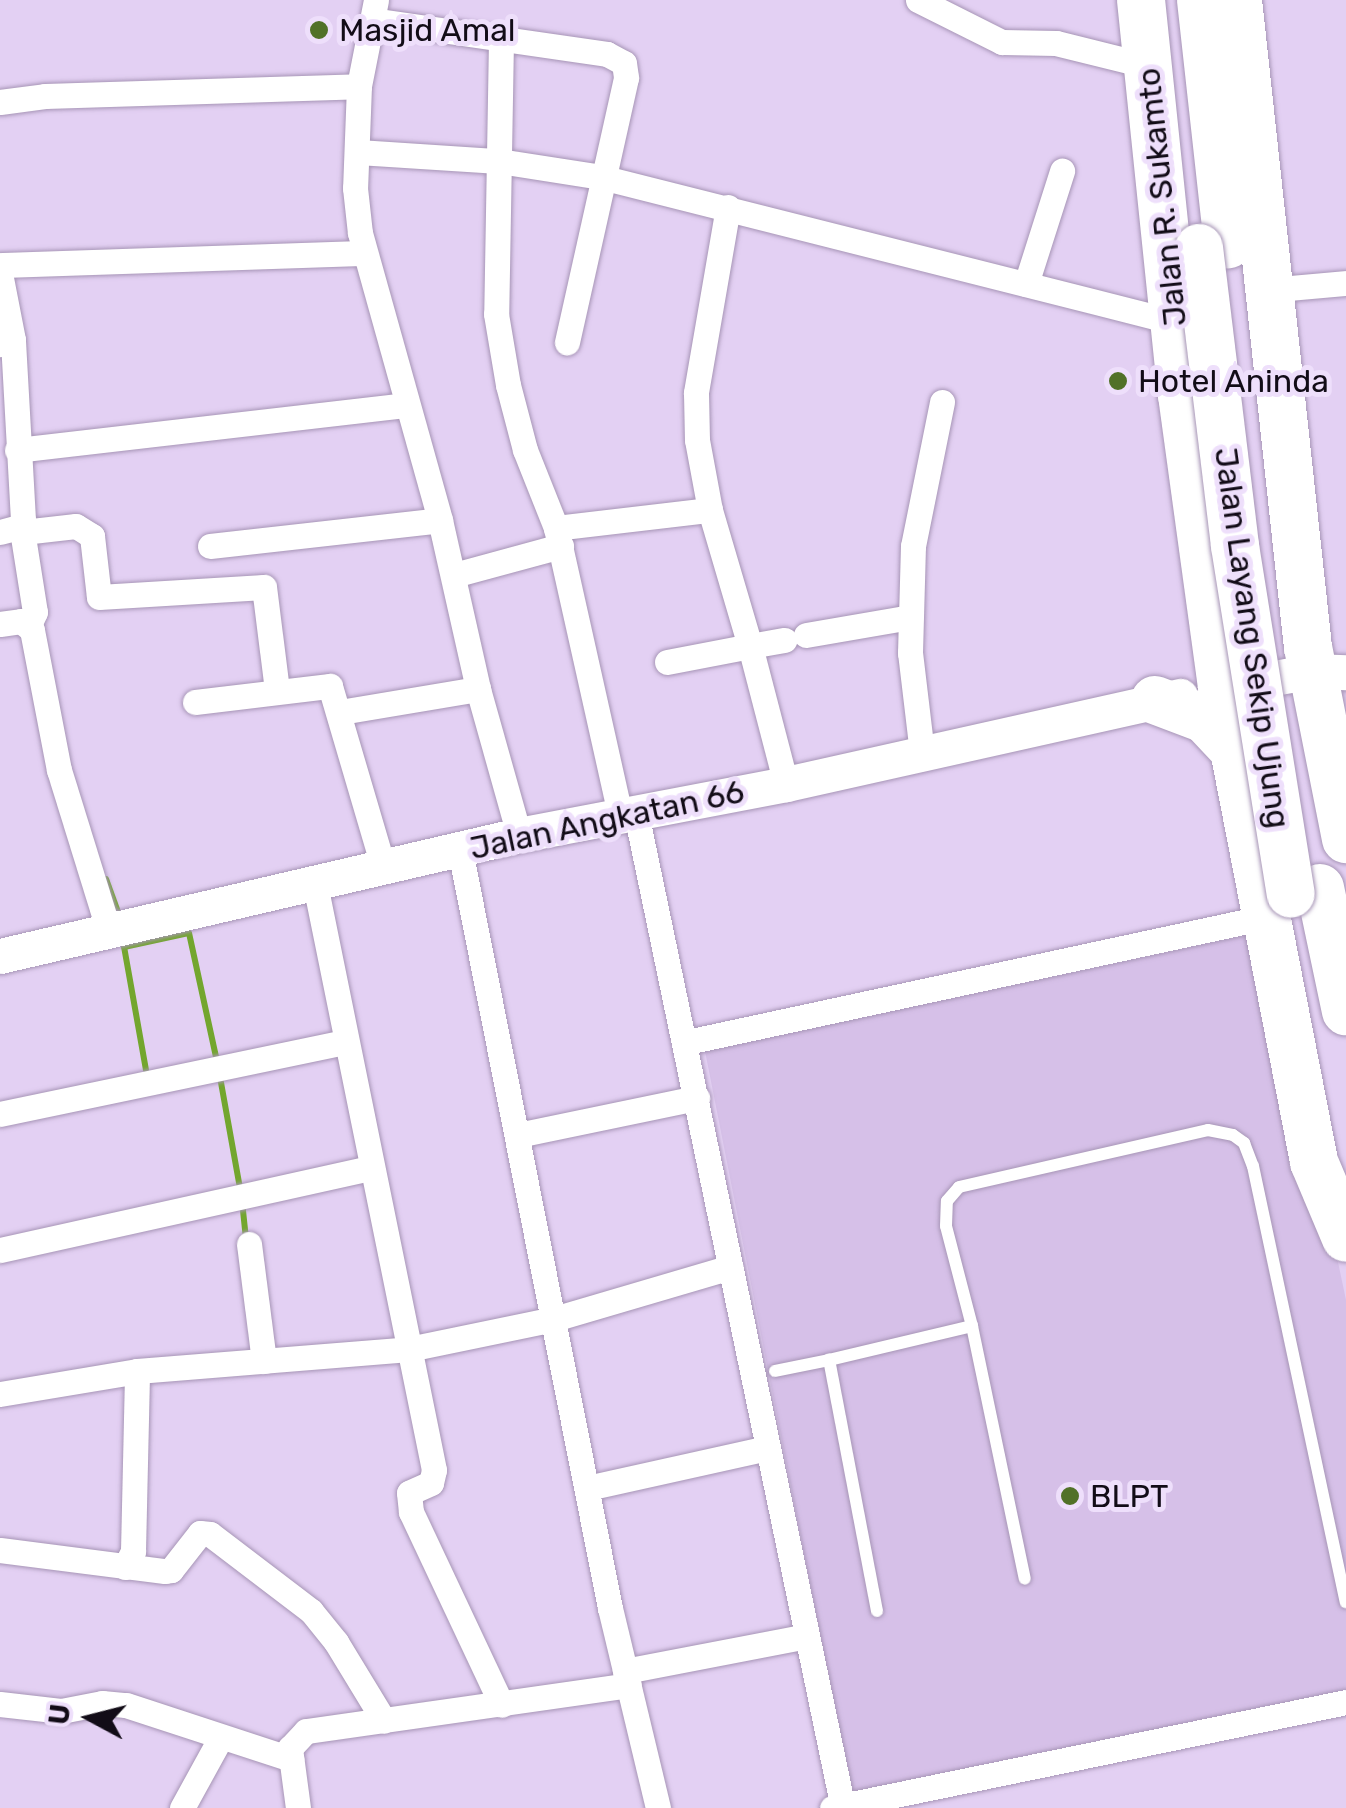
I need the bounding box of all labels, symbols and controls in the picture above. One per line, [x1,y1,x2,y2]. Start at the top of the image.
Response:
place label: Masjid Amal [339,11,516,49]
marker: Masjid Amal [308,19,330,41]
street label: Jalan R. Sukamto [1129,66,1195,328]
place label: Hotel Aninda [1138,362,1330,400]
marker: Hotel Aninda [1107,370,1129,392]
street label: Jalan Layang Sekip Ujung [1206,445,1298,831]
street label: Jalan Angkatan 66 [466,772,748,868]
place label: BLPT [1090,1477,1168,1515]
marker: BLPT [1059,1485,1081,1507]
north arrow [40,1668,140,1768]
text: U [42,1702,77,1726]

